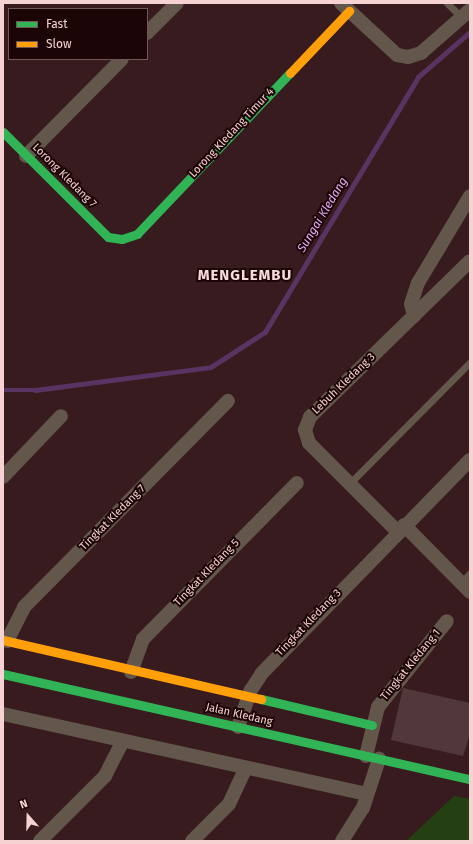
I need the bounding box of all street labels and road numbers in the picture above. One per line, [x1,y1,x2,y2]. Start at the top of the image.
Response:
street label: Lorong Kledang Timur 4 [187,85,277,181]
street label: Lorong Kledang 7 [29,141,99,211]
street label: Lebuh Kledang 3 [310,351,378,417]
street label: Tingkat Kledang 7 [77,482,149,554]
street label: Tingkat Kledang 5 [172,537,242,609]
street label: Tingkat Kledang 3 [274,587,344,659]
street label: Tingkat Kledang 1 [378,627,444,703]
street label: Jalan Kledang [204,701,274,729]

